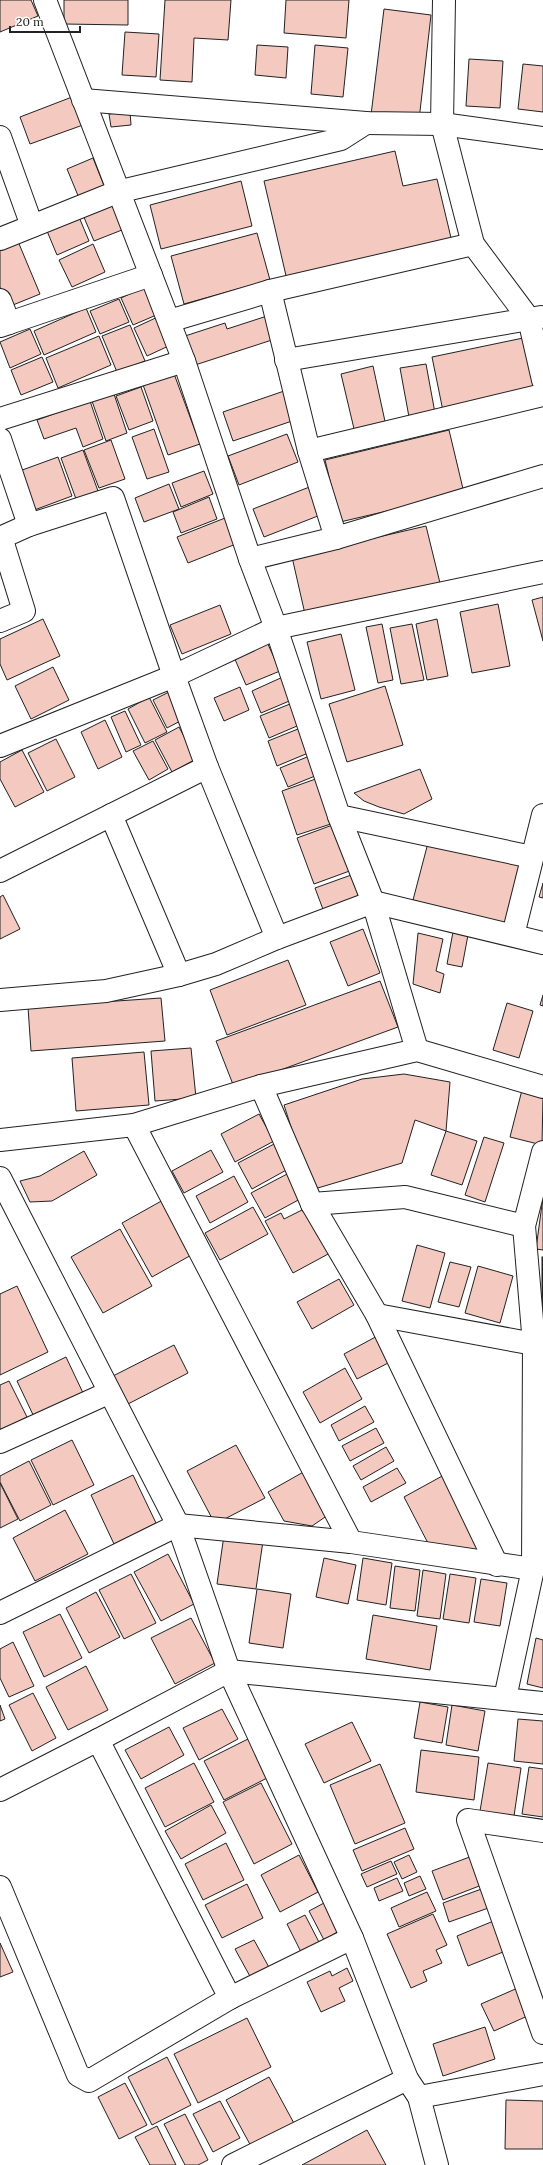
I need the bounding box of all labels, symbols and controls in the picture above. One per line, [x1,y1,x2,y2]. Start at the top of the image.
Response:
scale bar [10,8,80,34]
text: 20 m [16,14,44,29]

